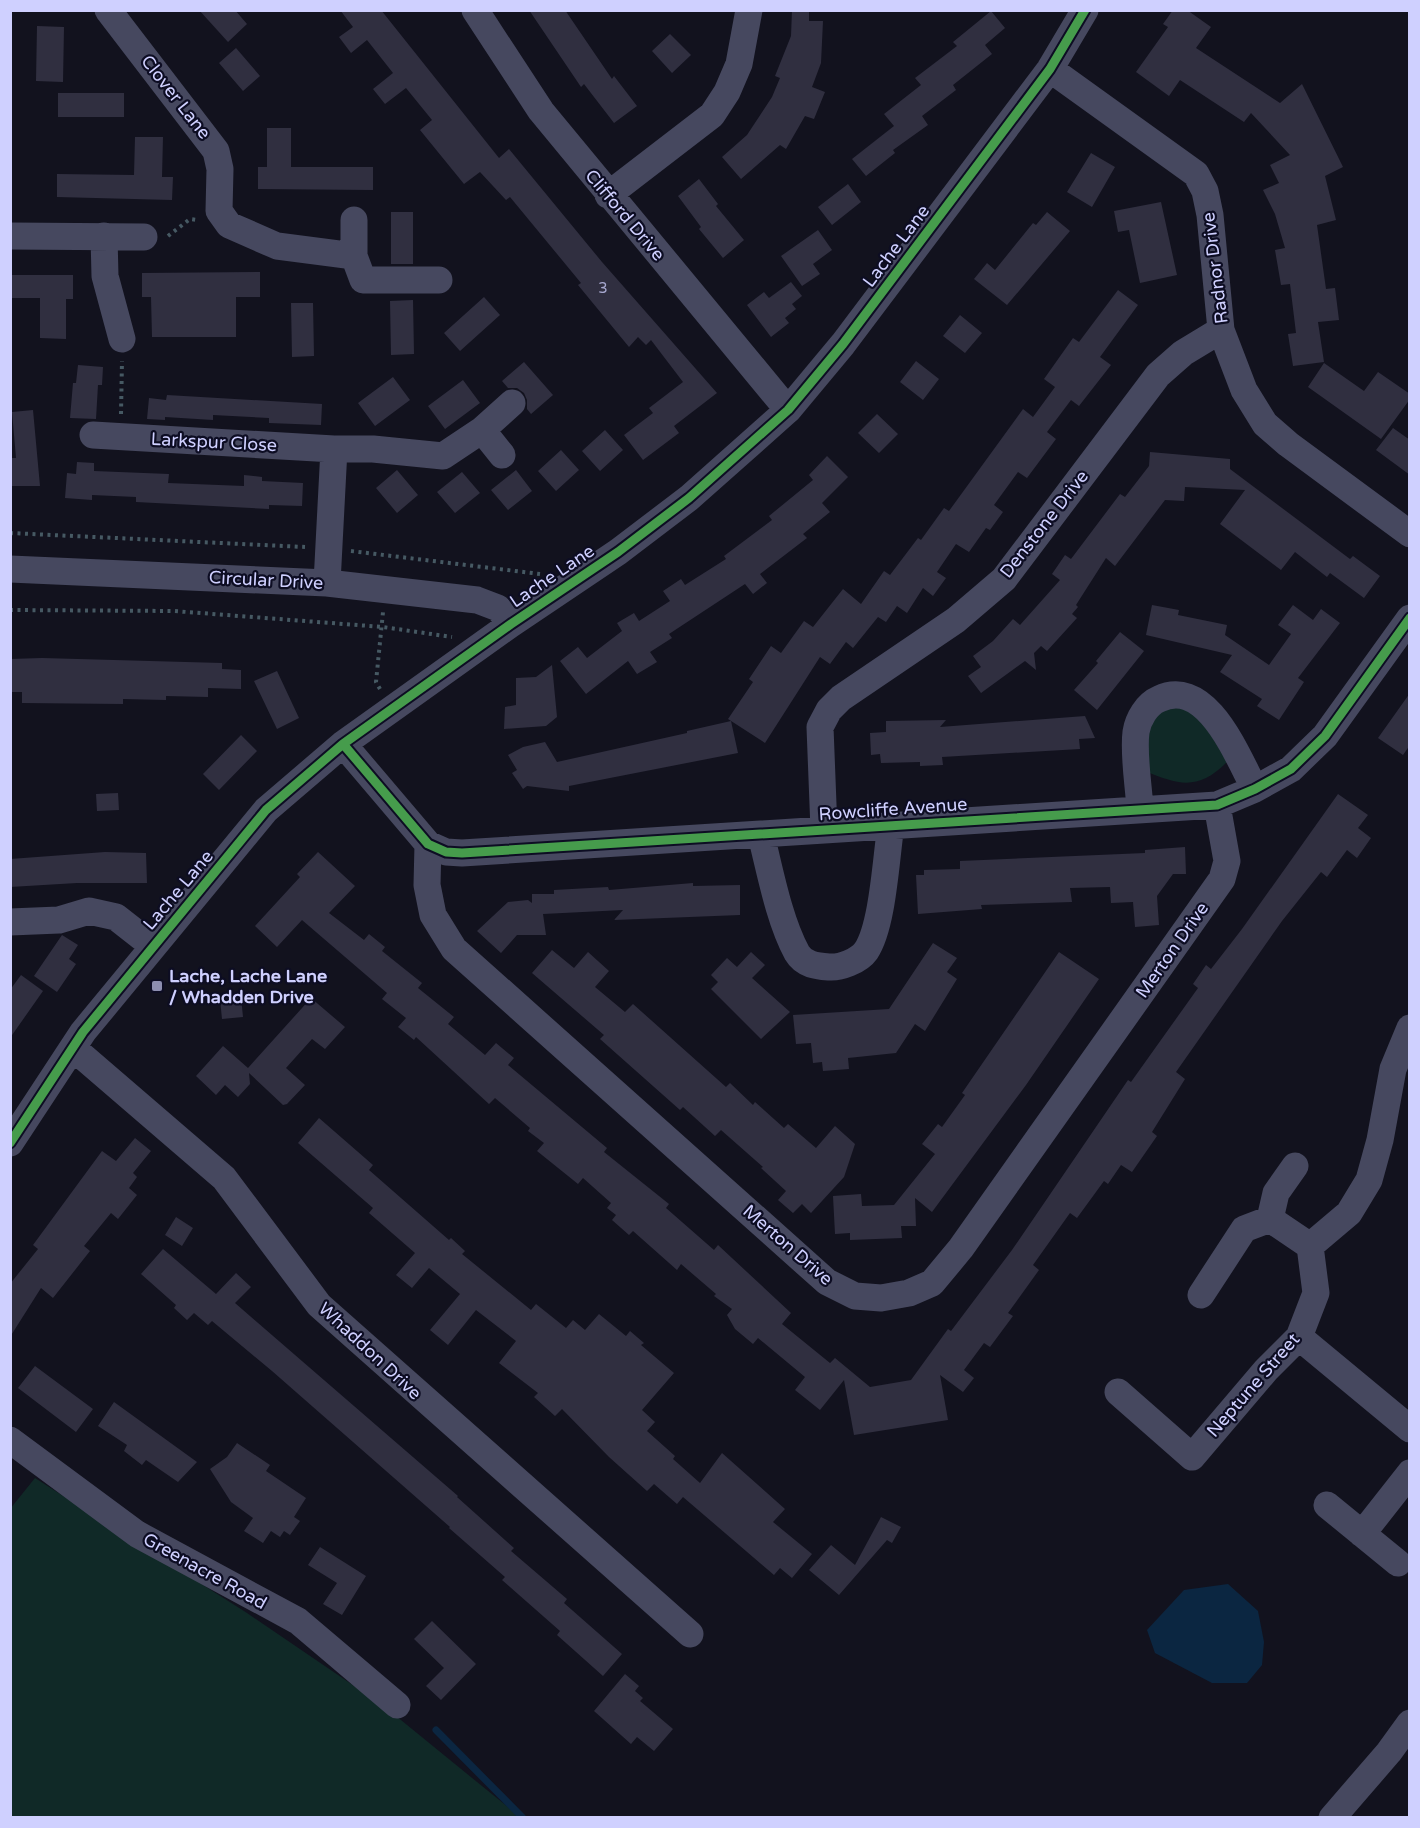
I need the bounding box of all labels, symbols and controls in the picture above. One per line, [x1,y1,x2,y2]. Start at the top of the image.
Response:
street label: Clover Lane [136,51,216,143]
street label: Clifford Drive [580,165,670,265]
street label: Lache Lane [858,200,934,292]
street label: Radnor Drive [1197,211,1233,325]
house number: 3 [598,279,608,297]
street label: Larkspur Close [150,428,278,456]
street label: Denstone Drive [995,466,1093,582]
street label: Lache Lane [505,540,599,612]
street label: Circular Drive [208,566,324,594]
street label: Rowcliffe Avenue [818,793,968,825]
street label: Lache Lane [138,846,218,934]
street label: Merton Drive [1131,898,1213,1002]
place label: Lache, Lache Lane / Whadden Drive [169,965,327,1008]
marker: Lache, Lache Lane / Whadden Drive [150,979,164,993]
street label: Merton Drive [739,1200,837,1290]
street label: Whaddon Drive [314,1298,426,1404]
street label: Neptune Street [1202,1328,1304,1442]
street label: Greenacre Road [139,1528,271,1614]

